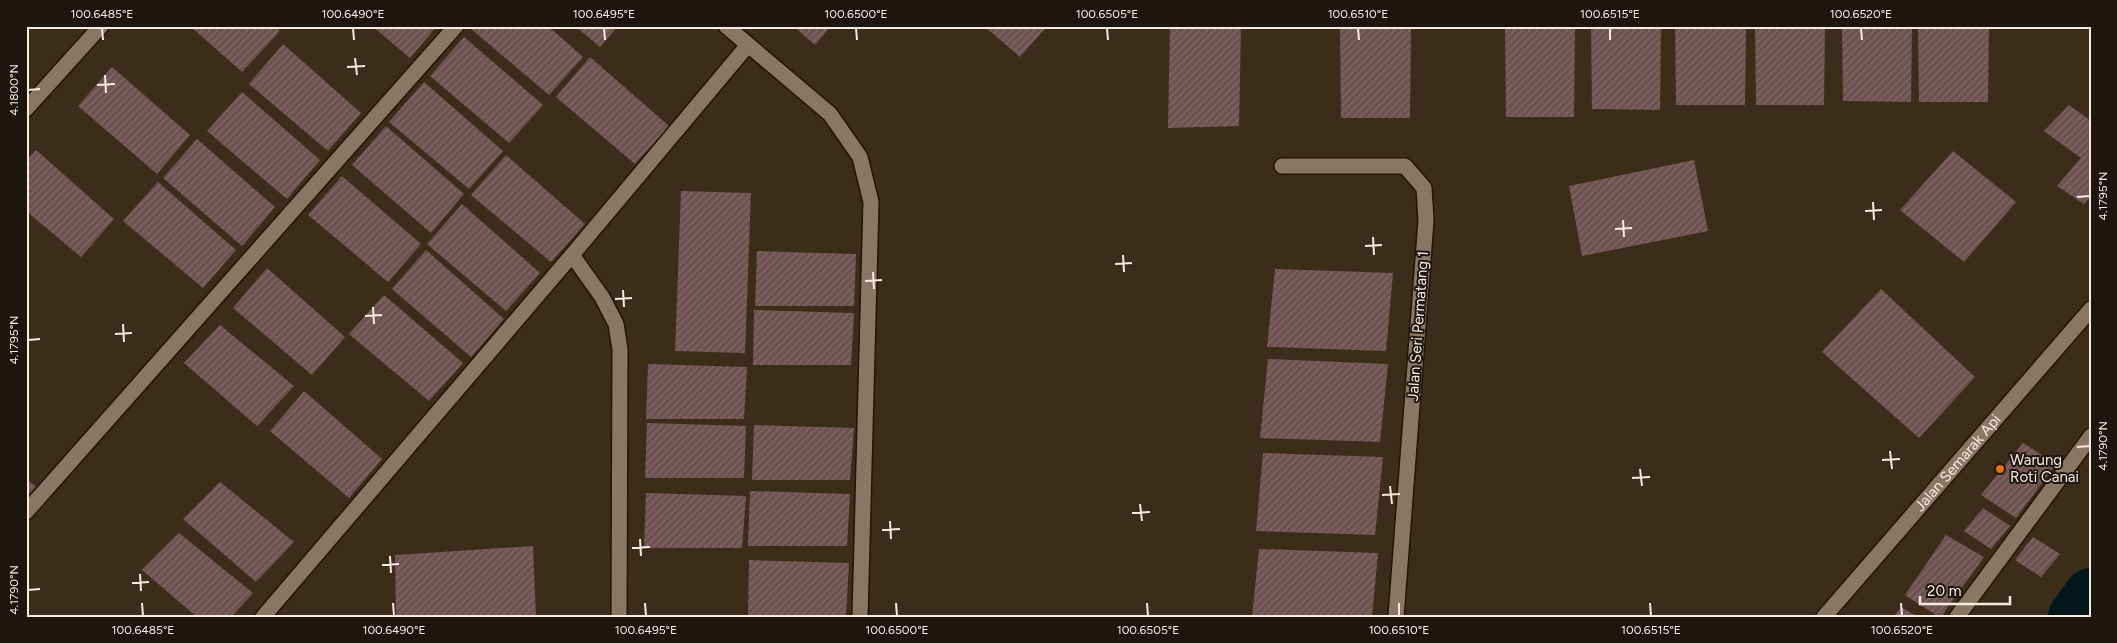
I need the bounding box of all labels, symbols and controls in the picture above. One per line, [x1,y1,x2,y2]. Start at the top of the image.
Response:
text: 100.6485°E [71,7,133,21]
text: 100.6490°E [321,7,385,21]
text: 100.6495°E [573,7,635,21]
text: 100.6500°E [824,7,888,21]
text: 100.6505°E [1076,7,1138,21]
text: 100.6510°E [1328,7,1388,21]
text: 100.6515°E [1580,7,1640,21]
text: 100.6520°E [1830,7,1892,21]
text: 4.1800°N [7,64,21,116]
text: 4.1795°N [2096,172,2110,220]
street label: Jalan Seri Permatang 1 [1404,250,1432,402]
text: 4.1795°N [7,316,21,364]
street label: Jalan Semarak Api [1911,411,2005,515]
text: 4.1790°N [2096,421,2110,471]
place label: Warung Roti Canai [2010,451,2079,486]
marker: Warung Roti Canai [1994,463,2006,475]
text: 4.1790°N [7,565,21,615]
scale bar [1920,573,2010,605]
text: 20 m [1927,582,1961,600]
text: 100.6485°E [112,623,174,637]
text: 100.6490°E [362,623,426,637]
text: 100.6495°E [615,623,677,637]
text: 100.6500°E [865,623,929,637]
text: 100.6505°E [1117,623,1179,637]
text: 100.6510°E [1369,623,1429,637]
text: 100.6515°E [1621,623,1681,637]
text: 100.6520°E [1871,623,1933,637]

